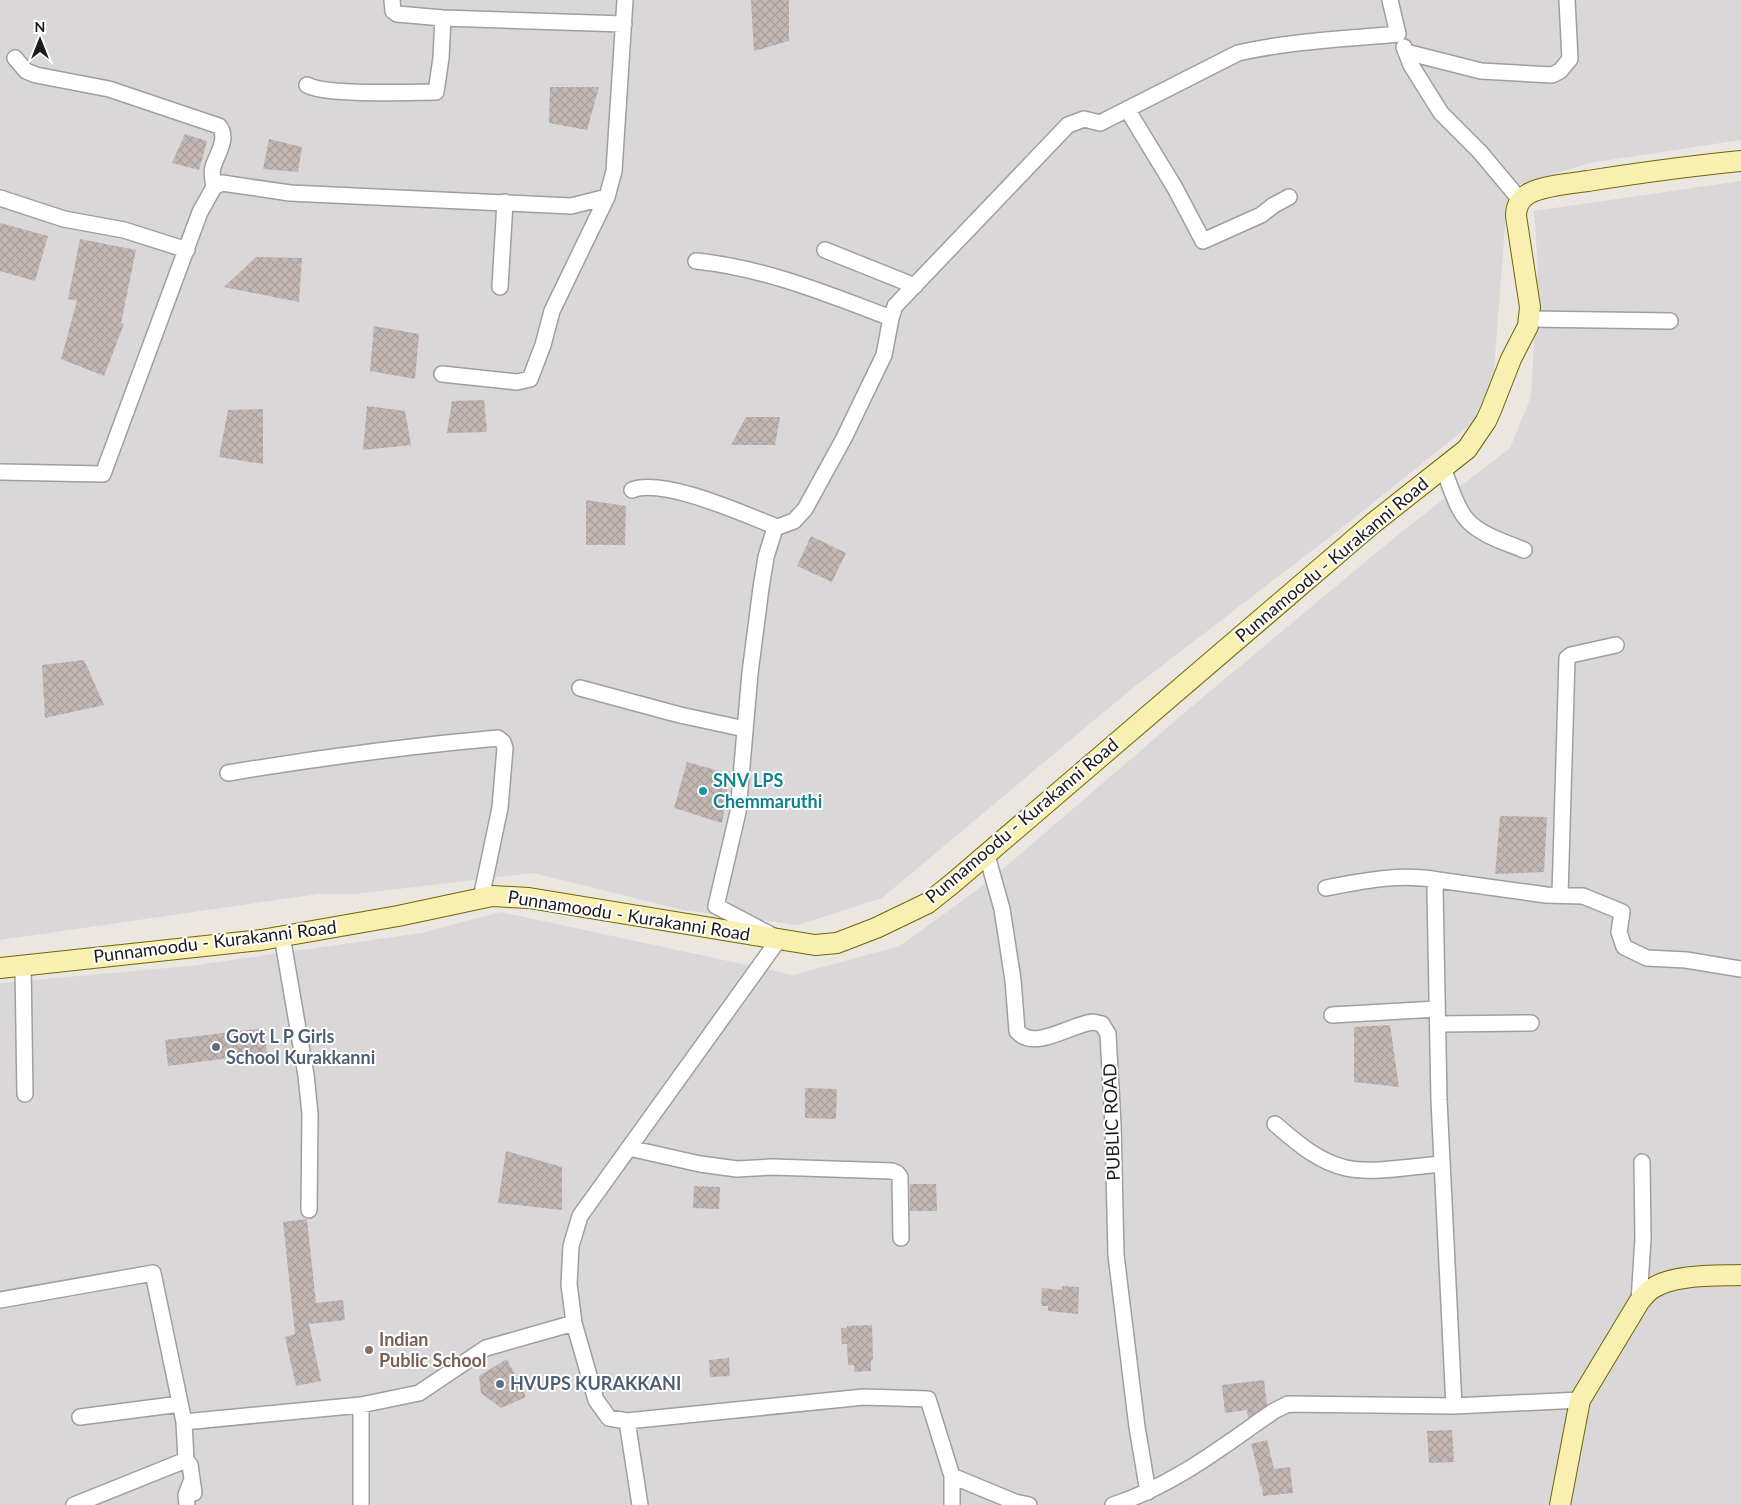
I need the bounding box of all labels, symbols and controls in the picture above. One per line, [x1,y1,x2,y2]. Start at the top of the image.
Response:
north arrow [15,15,65,65]
text: N [35,18,45,35]
street label: Punnamoodu - Kurakanni Road [1230,472,1432,646]
street label: Punnamoodu - Kurakanni Road [920,733,1122,907]
place label: SNV LPS Chemmaruthi [713,769,822,812]
marker: SNV LPS Chemmaruthi [697,785,709,797]
street label: Punnamoodu - Kurakanni Road [506,885,752,945]
street label: Punnamoodu - Kurakanni Road [92,915,338,967]
place label: Govt L P Girls School Kurakkanni [226,1025,375,1068]
marker: Govt L P Girls School Kurakkanni [210,1041,222,1053]
street label: PUBLIC ROAD [1098,1063,1124,1181]
place label: Indian Public School [379,1328,486,1371]
marker: Indian Public School [363,1344,375,1356]
place label: HVUPS KURAKKANI [510,1372,681,1394]
marker: HVUPS KURAKKANI [494,1378,506,1390]

